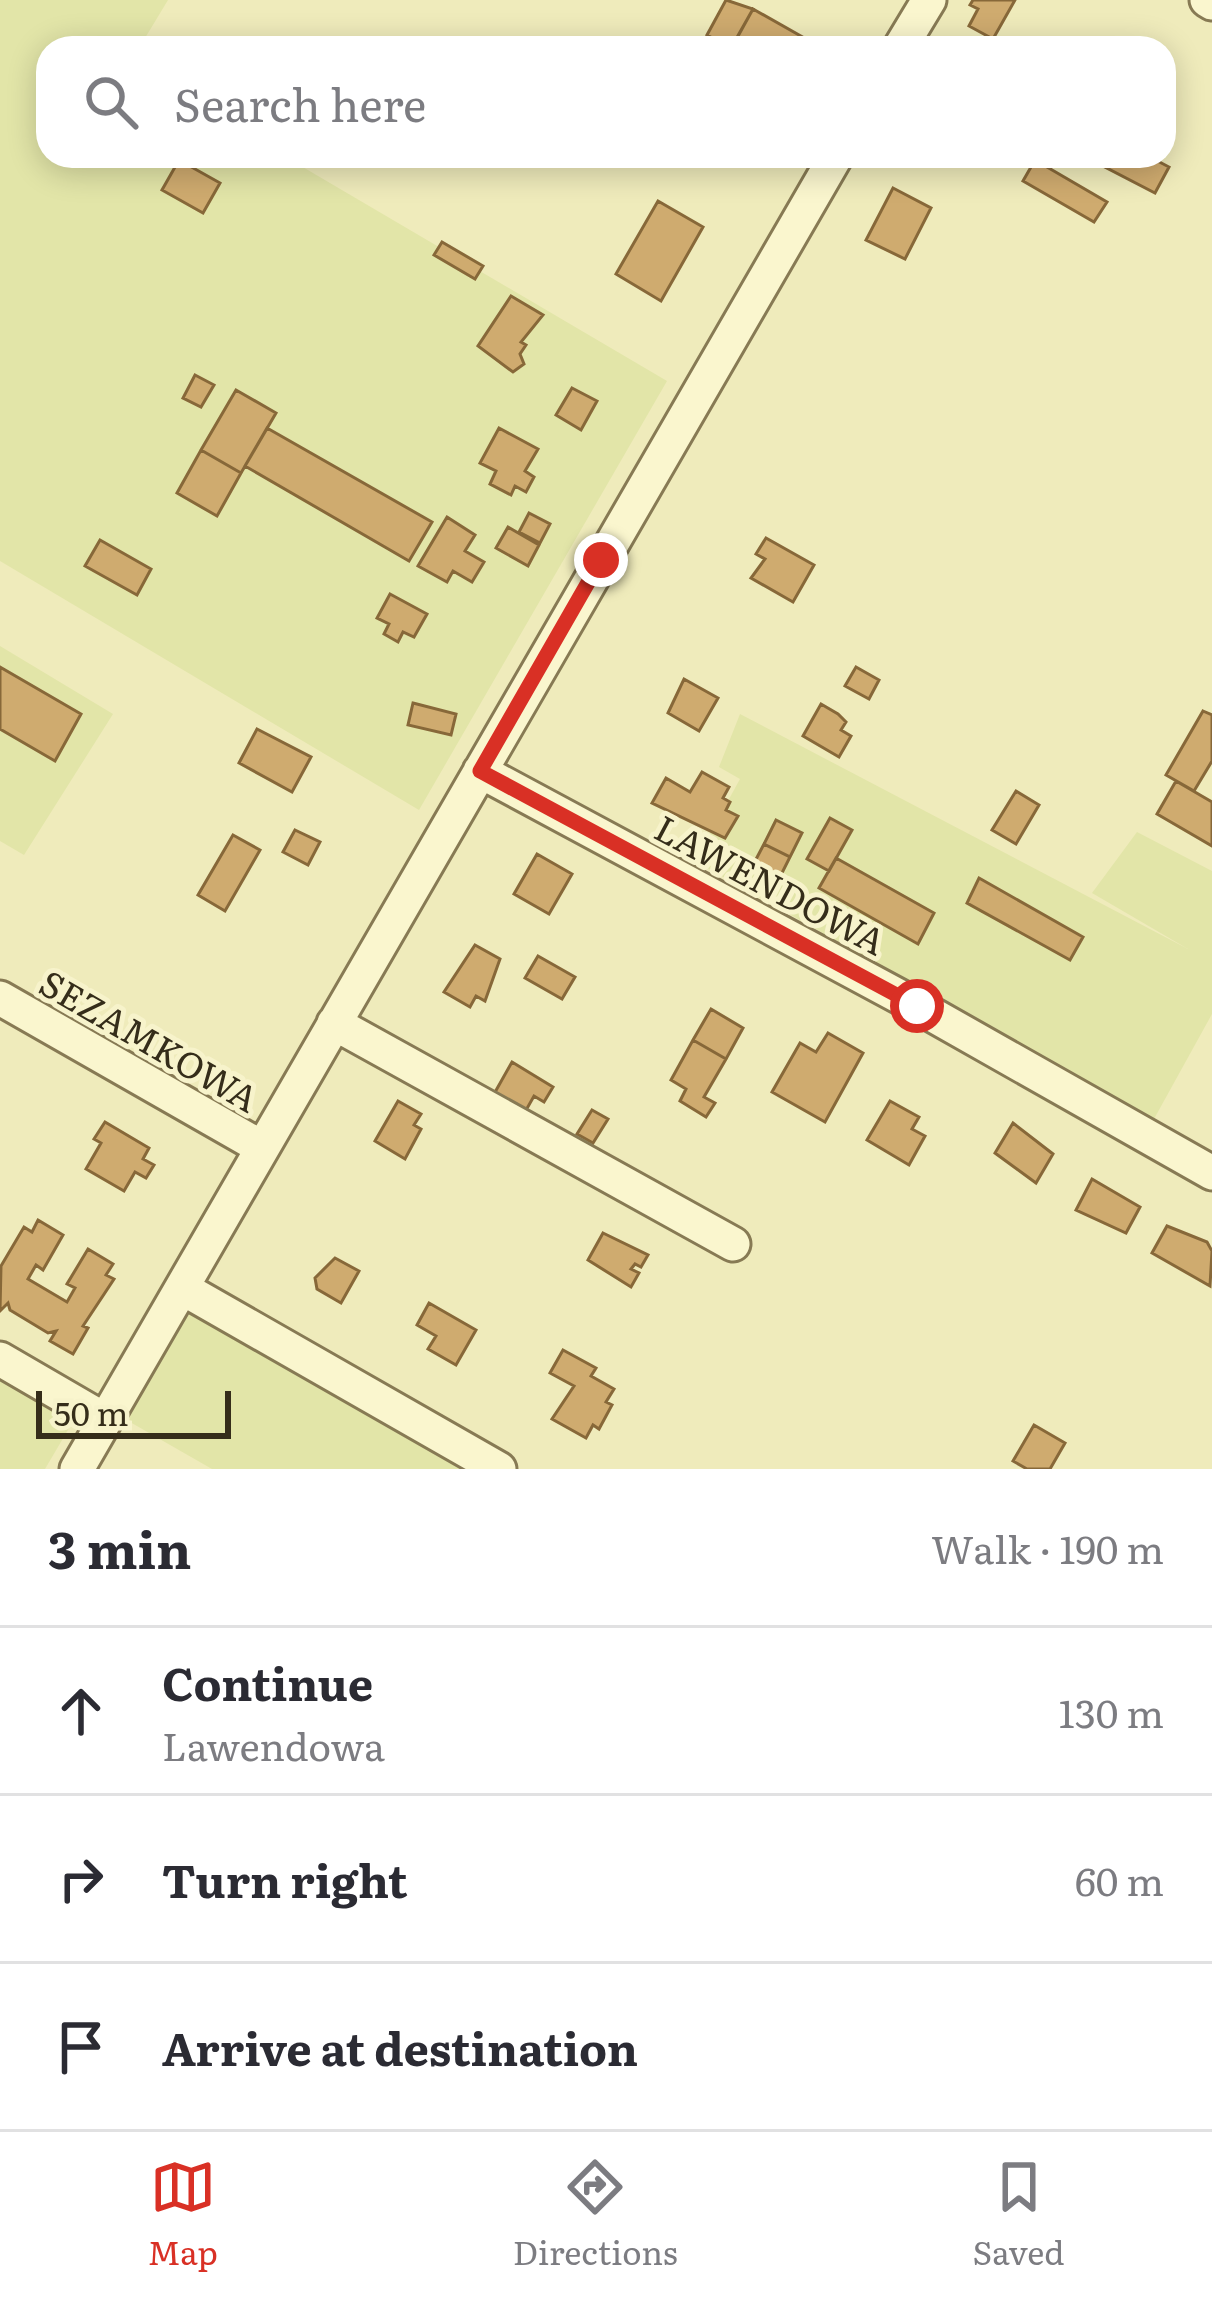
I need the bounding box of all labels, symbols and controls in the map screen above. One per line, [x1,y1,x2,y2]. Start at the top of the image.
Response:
search box [36,36,1176,168]
icon: search [78,69,144,135]
text: Search here [174,69,426,136]
route end [574,533,628,587]
street label: LAWENDOWA [646,800,896,966]
street label: SEZAMKOWA [31,955,269,1123]
route start [890,979,944,1033]
scale bar [36,1385,231,1438]
text: 50 m [54,1387,128,1436]
text: 3 min [48,1509,192,1585]
text: Walk · 190 m [931,1518,1164,1576]
text: Continue [162,1648,373,1715]
icon: ahead [48,1678,114,1744]
text: 130 m [1059,1682,1164,1740]
text: Lawendowa [162,1715,385,1773]
text: Turn right [162,1845,408,1912]
icon: right [48,1846,114,1912]
text: 60 m [1075,1850,1164,1908]
text: Arrive at destination [162,2013,638,2080]
icon: arrive [48,2014,114,2080]
tab: Map [147,2154,218,2275]
tab: Directions [513,2154,678,2275]
tab: Saved [973,2154,1065,2275]

